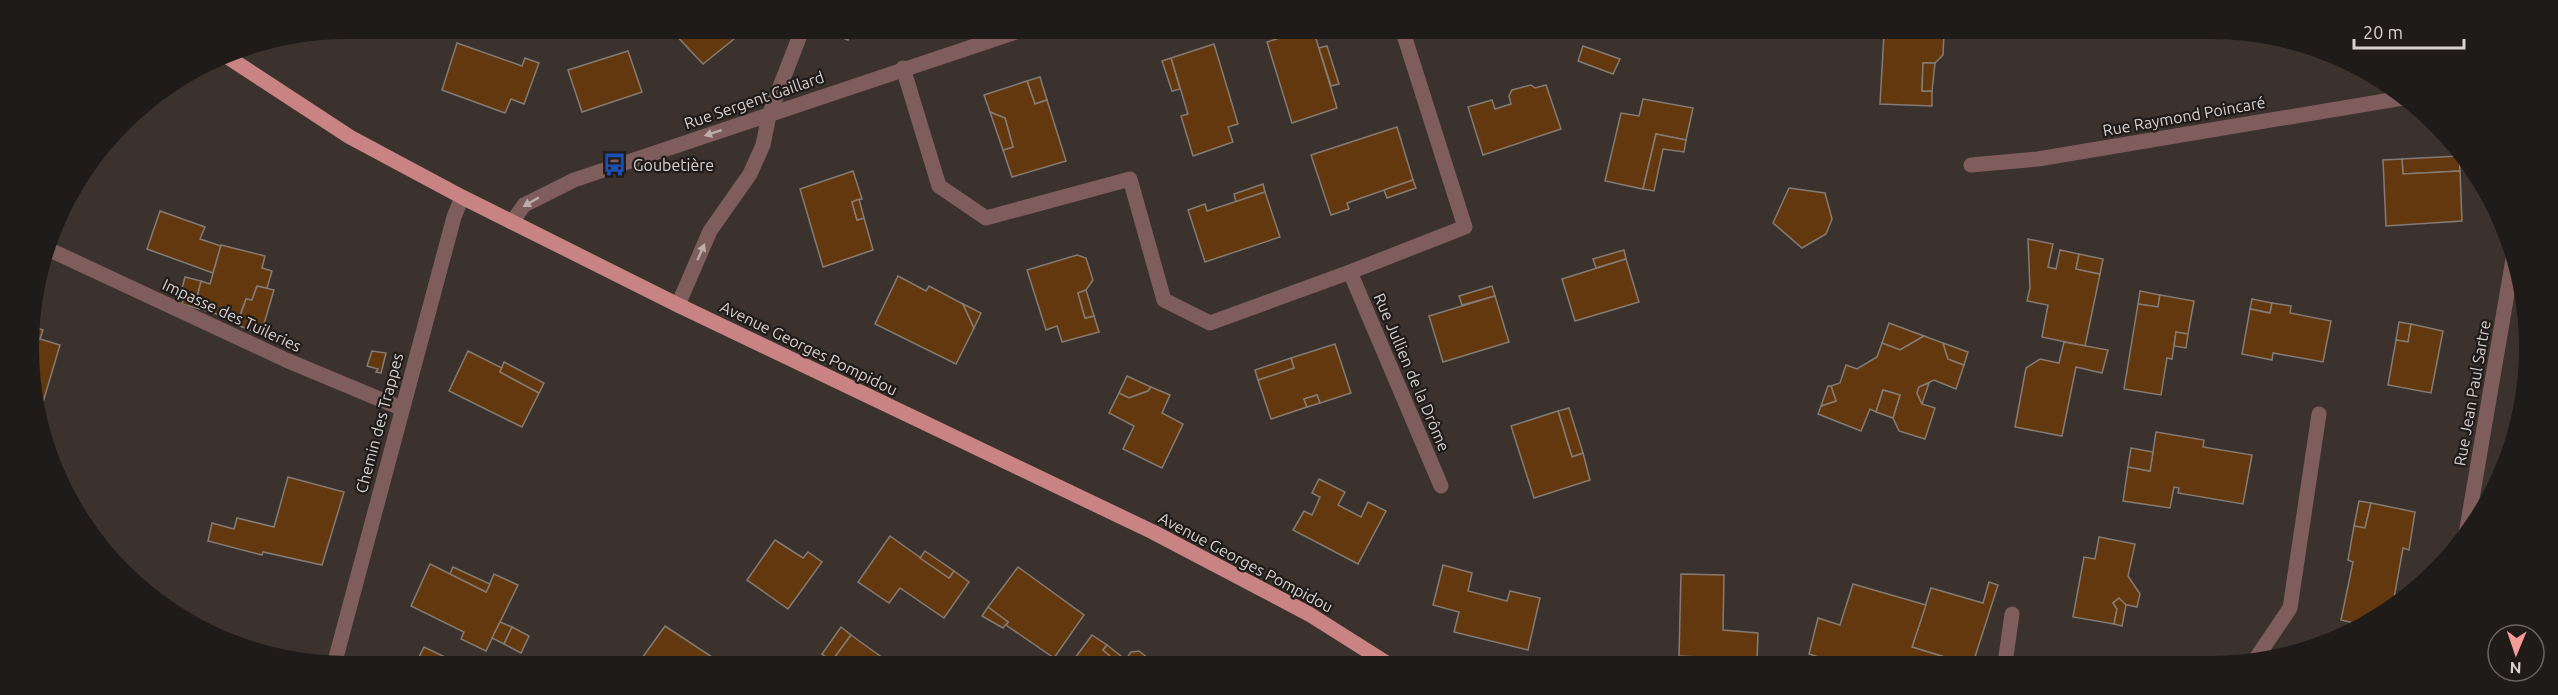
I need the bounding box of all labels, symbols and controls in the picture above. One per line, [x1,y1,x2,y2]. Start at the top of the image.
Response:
scale bar [2354,12,2464,50]
text: 20 m [2363,22,2403,42]
street label: Rue Sergent Gaillard [682,68,826,132]
street label: Rue Raymond Poincaré [2101,93,2267,139]
one-way arrow [704,129,722,138]
bus stop icon: Goubetière [602,152,628,178]
place label: Goubetière [633,156,714,174]
one-way arrow [522,197,539,207]
one-way arrow [696,242,706,260]
street label: Impasse des Tuileries [160,275,304,355]
street label: Rue Jullien de la Drôme [1371,290,1453,454]
street label: Avenue Georges Pompidou [718,297,900,399]
street label: Rue Jean Paul Sartre [2450,319,2494,467]
street label: Chemin des Trappes [352,351,406,495]
street label: Avenue Georges Pompidou [1156,508,1336,616]
north arrow [2486,623,2546,683]
text: N [2509,659,2522,677]

